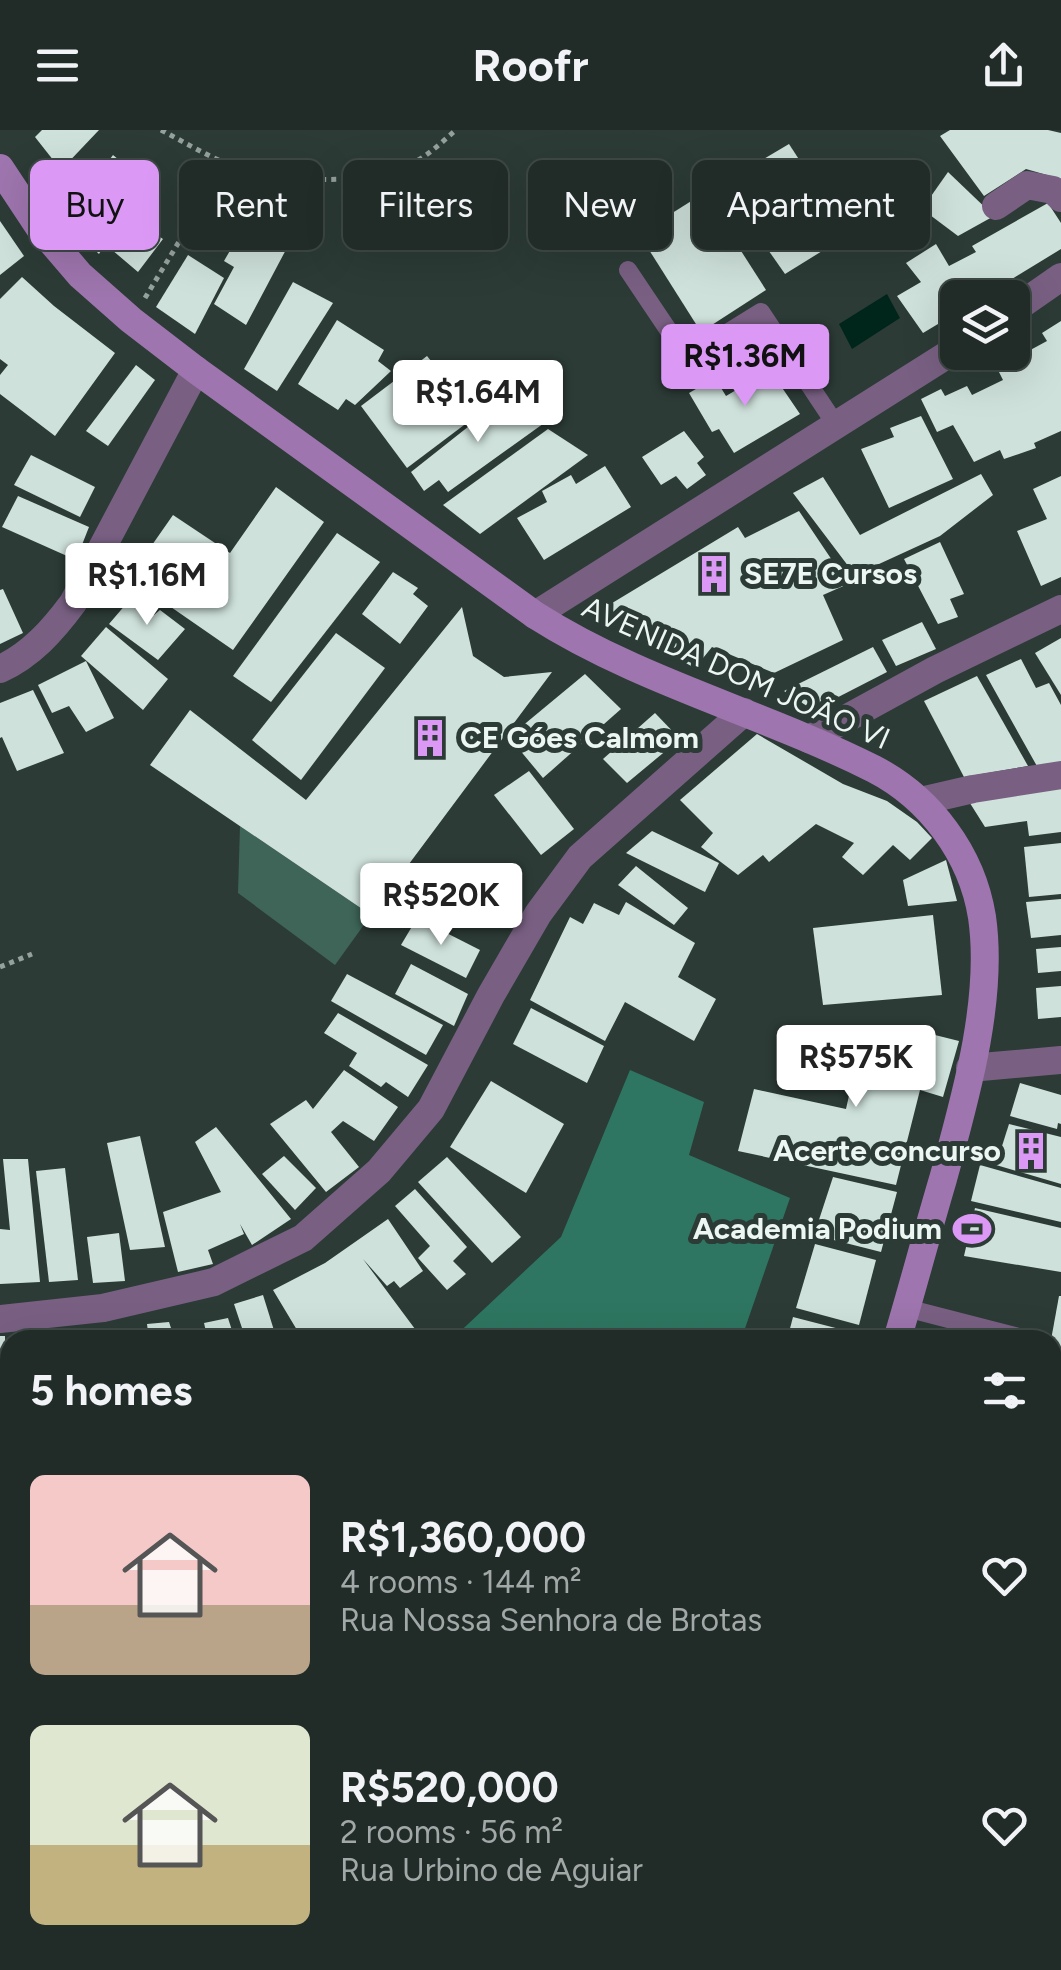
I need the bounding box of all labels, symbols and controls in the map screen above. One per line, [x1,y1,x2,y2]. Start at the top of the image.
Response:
icon: menu [30,38,85,93]
text: Roofr [472,38,589,92]
icon: share [976,38,1031,93]
chip: Buy [30,160,159,250]
chip: Rent [179,160,323,250]
chip: Filters [343,160,508,250]
chip: New [528,160,672,250]
chip: Apartment [692,160,930,250]
map controls [940,280,1030,370]
button: layers [940,280,1030,370]
pin: R$1.36M [653,324,837,409]
text: R$1.36M [683,337,807,375]
pin: R$1.64M [386,360,570,445]
text: R$1.64M [415,373,541,411]
pin: R$1.16M [55,543,239,628]
building icon: SE7E Cursos [693,553,735,595]
place label: SE7E Cursos [744,555,917,592]
text: R$1.16M [87,556,207,594]
street label: AVENIDA DOM JOÃO VI [577,588,896,757]
building icon: CE Góes Calmom [409,717,451,759]
place label: CE Góes Calmom [460,719,699,756]
pin: R$520K [360,863,522,948]
text: R$520K [382,876,500,914]
pin: R$575K [775,1025,937,1110]
text: R$575K [799,1038,913,1076]
building icon: Acerte concurso [1010,1130,1052,1172]
place label: Acerte concurso [773,1132,1001,1169]
sports icon: Academia Podium [951,1208,993,1250]
place label: Academia Podium [693,1210,942,1247]
icon: filters [977,1363,1032,1418]
text: 5 homes [30,1365,192,1416]
text: R$1,360,000 [340,1512,586,1563]
icon: home [110,1515,230,1635]
icon: heart [977,1548,1032,1603]
text: 4 rooms · 144 m² [340,1563,581,1601]
text: Rua Nossa Senhora de Brotas [340,1601,762,1639]
text: R$520,000 [340,1762,559,1813]
icon: home [110,1765,230,1885]
icon: heart [977,1798,1032,1853]
text: 2 rooms · 56 m² [340,1813,563,1851]
text: Rua Urbino de Aguiar [340,1851,643,1889]

